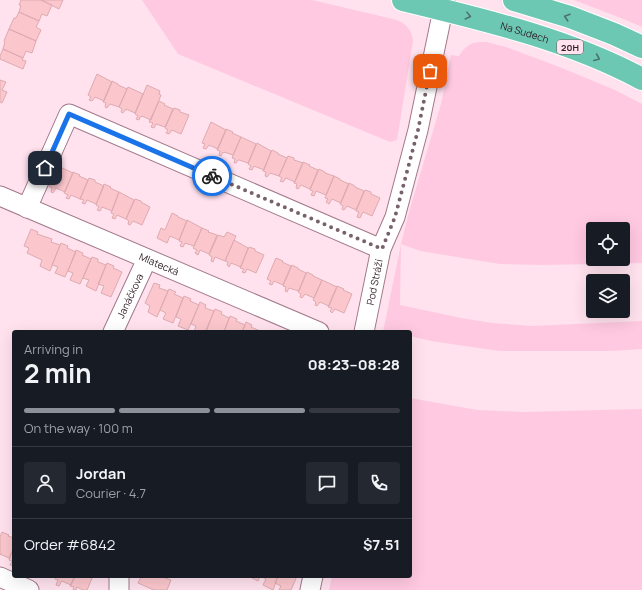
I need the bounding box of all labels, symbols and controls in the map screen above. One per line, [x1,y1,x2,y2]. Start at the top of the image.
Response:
one-way arrow [465,11,472,19]
one-way arrow [564,13,571,21]
street label: Na Sudech [499,18,551,46]
road number: 20H [557,40,583,54]
one-way arrow [593,53,601,61]
pin [413,54,447,88]
icon: bag [419,60,441,82]
pin [28,151,62,185]
courier [192,156,232,196]
icon: home [34,157,56,179]
icon: bike [201,165,223,187]
map controls [586,222,630,318]
button: locate [586,222,630,266]
street label: Mlatecká [137,249,181,279]
street label: Pod Stráží [363,257,386,306]
street label: Janáčkova [113,271,146,321]
button: layers [586,274,630,318]
text: Arriving in [24,340,83,358]
text: 08:23–08:28 [308,354,400,375]
text: 2 min [24,355,92,391]
text: On the way · 100 m [24,419,133,437]
button: person [24,462,66,504]
button: chat [306,462,348,504]
button: phone [358,462,400,504]
text: Jordan [76,463,126,484]
text: Courier · 4.7 [76,484,146,502]
text: Order #6842 [24,534,115,555]
text: $7.51 [363,534,400,555]

